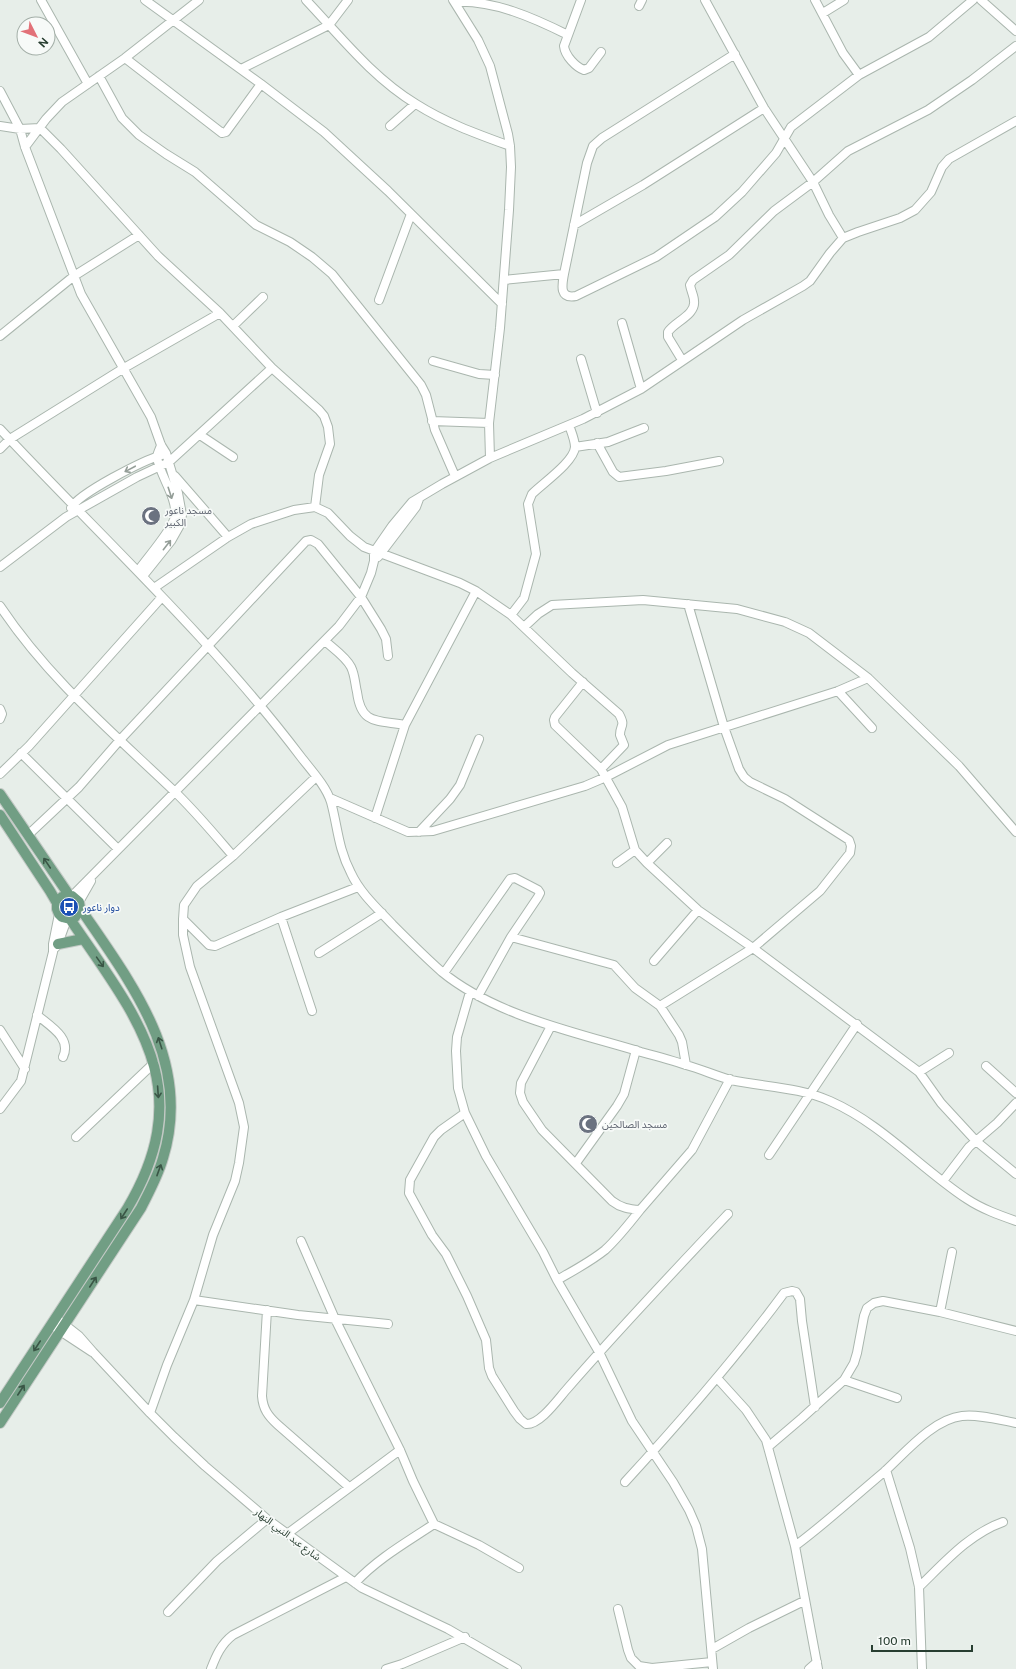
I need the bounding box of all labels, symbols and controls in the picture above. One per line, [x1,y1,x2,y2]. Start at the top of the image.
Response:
north arrow [16,16,56,56]
text: N [36,35,51,50]
one-way arrow [124,465,136,473]
one-way arrow [167,486,174,499]
place label: مسجد ناعور الكبير [164,504,212,529]
mosque icon: مسجد ناعور الكبير [140,505,162,527]
one-way arrow [163,540,171,551]
one-way arrow [43,858,51,869]
bus stop icon: دوار ناعور [58,896,80,918]
place label: دوار ناعور [82,901,120,914]
one-way arrow [96,957,104,968]
one-way arrow [156,1037,163,1050]
one-way arrow [155,1085,162,1098]
mosque icon: مسجد الصالحين [577,1113,599,1135]
place label: مسجد الصالحين [602,1118,667,1130]
one-way arrow [156,1164,163,1177]
one-way arrow [120,1208,128,1219]
one-way arrow [89,1277,97,1288]
one-way arrow [33,1341,42,1352]
one-way arrow [17,1385,25,1396]
street label: شارع عبد النبي النهار [250,1505,324,1565]
scale bar [872,1627,972,1653]
text: 100 m [878,1634,911,1648]

